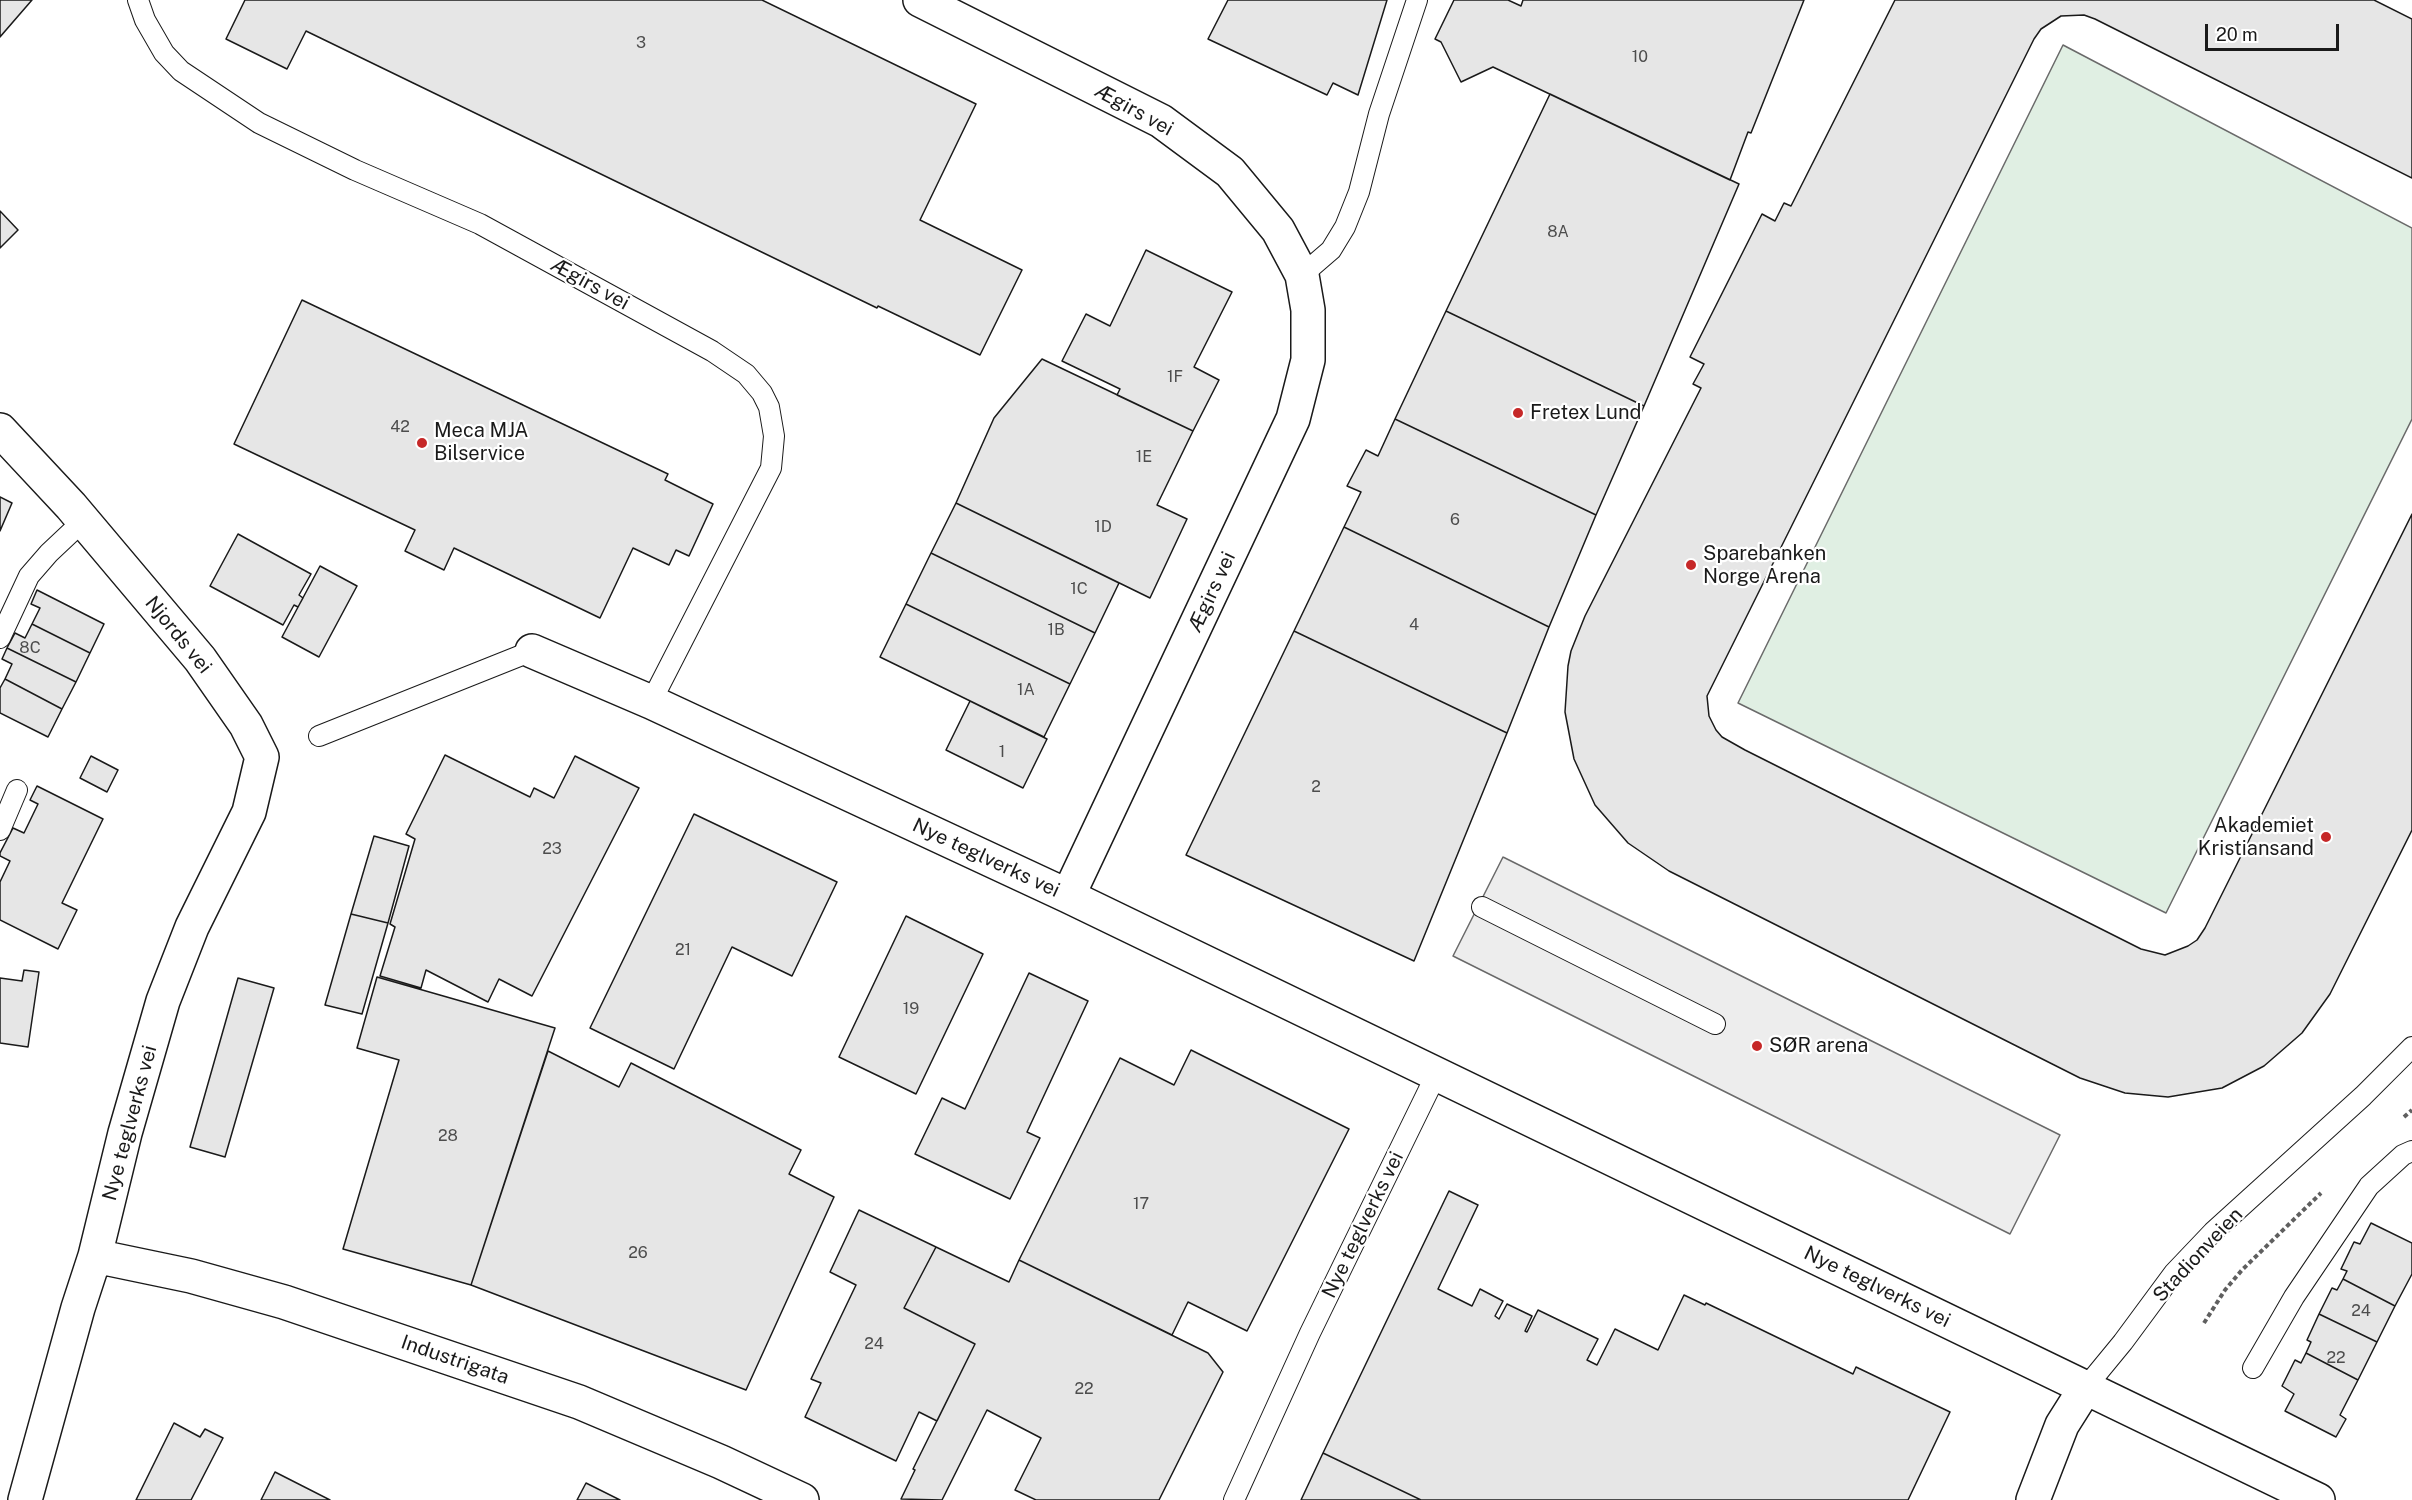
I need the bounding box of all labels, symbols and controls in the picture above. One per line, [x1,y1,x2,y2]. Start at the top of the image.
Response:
scale bar [2208,12,2342,50]
text: 20 m [2216,24,2258,45]
house number: 3 [636,33,646,53]
house number: 10 [1632,47,1648,67]
street label: Ægirs vei [1091,79,1177,141]
house number: 8A [1547,222,1569,242]
street label: Ægirs vei [547,253,633,315]
house number: 1F [1167,367,1183,387]
place label: Fretex Lund [1530,401,1641,425]
marker: Fretex Lund [1511,406,1525,420]
house number: 42 [390,417,410,437]
place label: Meca MJA Bilservice [434,419,529,466]
marker: Meca MJA Bilservice [415,436,429,450]
house number: 1E [1136,447,1152,467]
house number: 6 [1450,510,1460,530]
house number: 1D [1094,517,1112,537]
place label: Sparebanken Norge Arena [1703,542,1826,589]
street label: Ægirs vei [1183,548,1241,636]
marker: Sparebanken Norge Arena [1684,558,1698,572]
house number: 1C [1070,579,1088,599]
street label: Njords vei [140,592,216,678]
house number: 4 [1409,615,1419,635]
house number: 1B [1047,620,1065,640]
house number: 8C [19,638,41,658]
house number: 1A [1017,680,1035,700]
house number: 1 [999,742,1005,762]
house number: 2 [1311,777,1321,797]
street label: Nye teglverks vei [909,813,1063,903]
place label: Akademiet Kristiansand [2198,814,2314,861]
marker: Akademiet Kristiansand [2319,830,2333,844]
house number: 23 [542,839,562,859]
house number: 21 [675,940,691,960]
house number: 19 [903,999,919,1019]
place label: SØR arena [1769,1034,1868,1058]
marker: SØR arena [1750,1039,1764,1053]
street label: Nye teglverks vei [98,1043,162,1203]
house number: 28 [438,1126,458,1146]
street label: Nye teglverks vei [1317,1148,1409,1302]
house number: 17 [1133,1194,1149,1214]
street label: Stadionveien [2148,1203,2248,1307]
street label: Nye teglverks vei [1800,1241,1954,1333]
house number: 26 [628,1243,648,1263]
house number: 24 [2351,1301,2371,1321]
street label: Industrigata [398,1330,512,1390]
house number: 24 [864,1334,884,1354]
house number: 22 [2326,1348,2346,1368]
house number: 22 [1074,1379,1094,1399]

